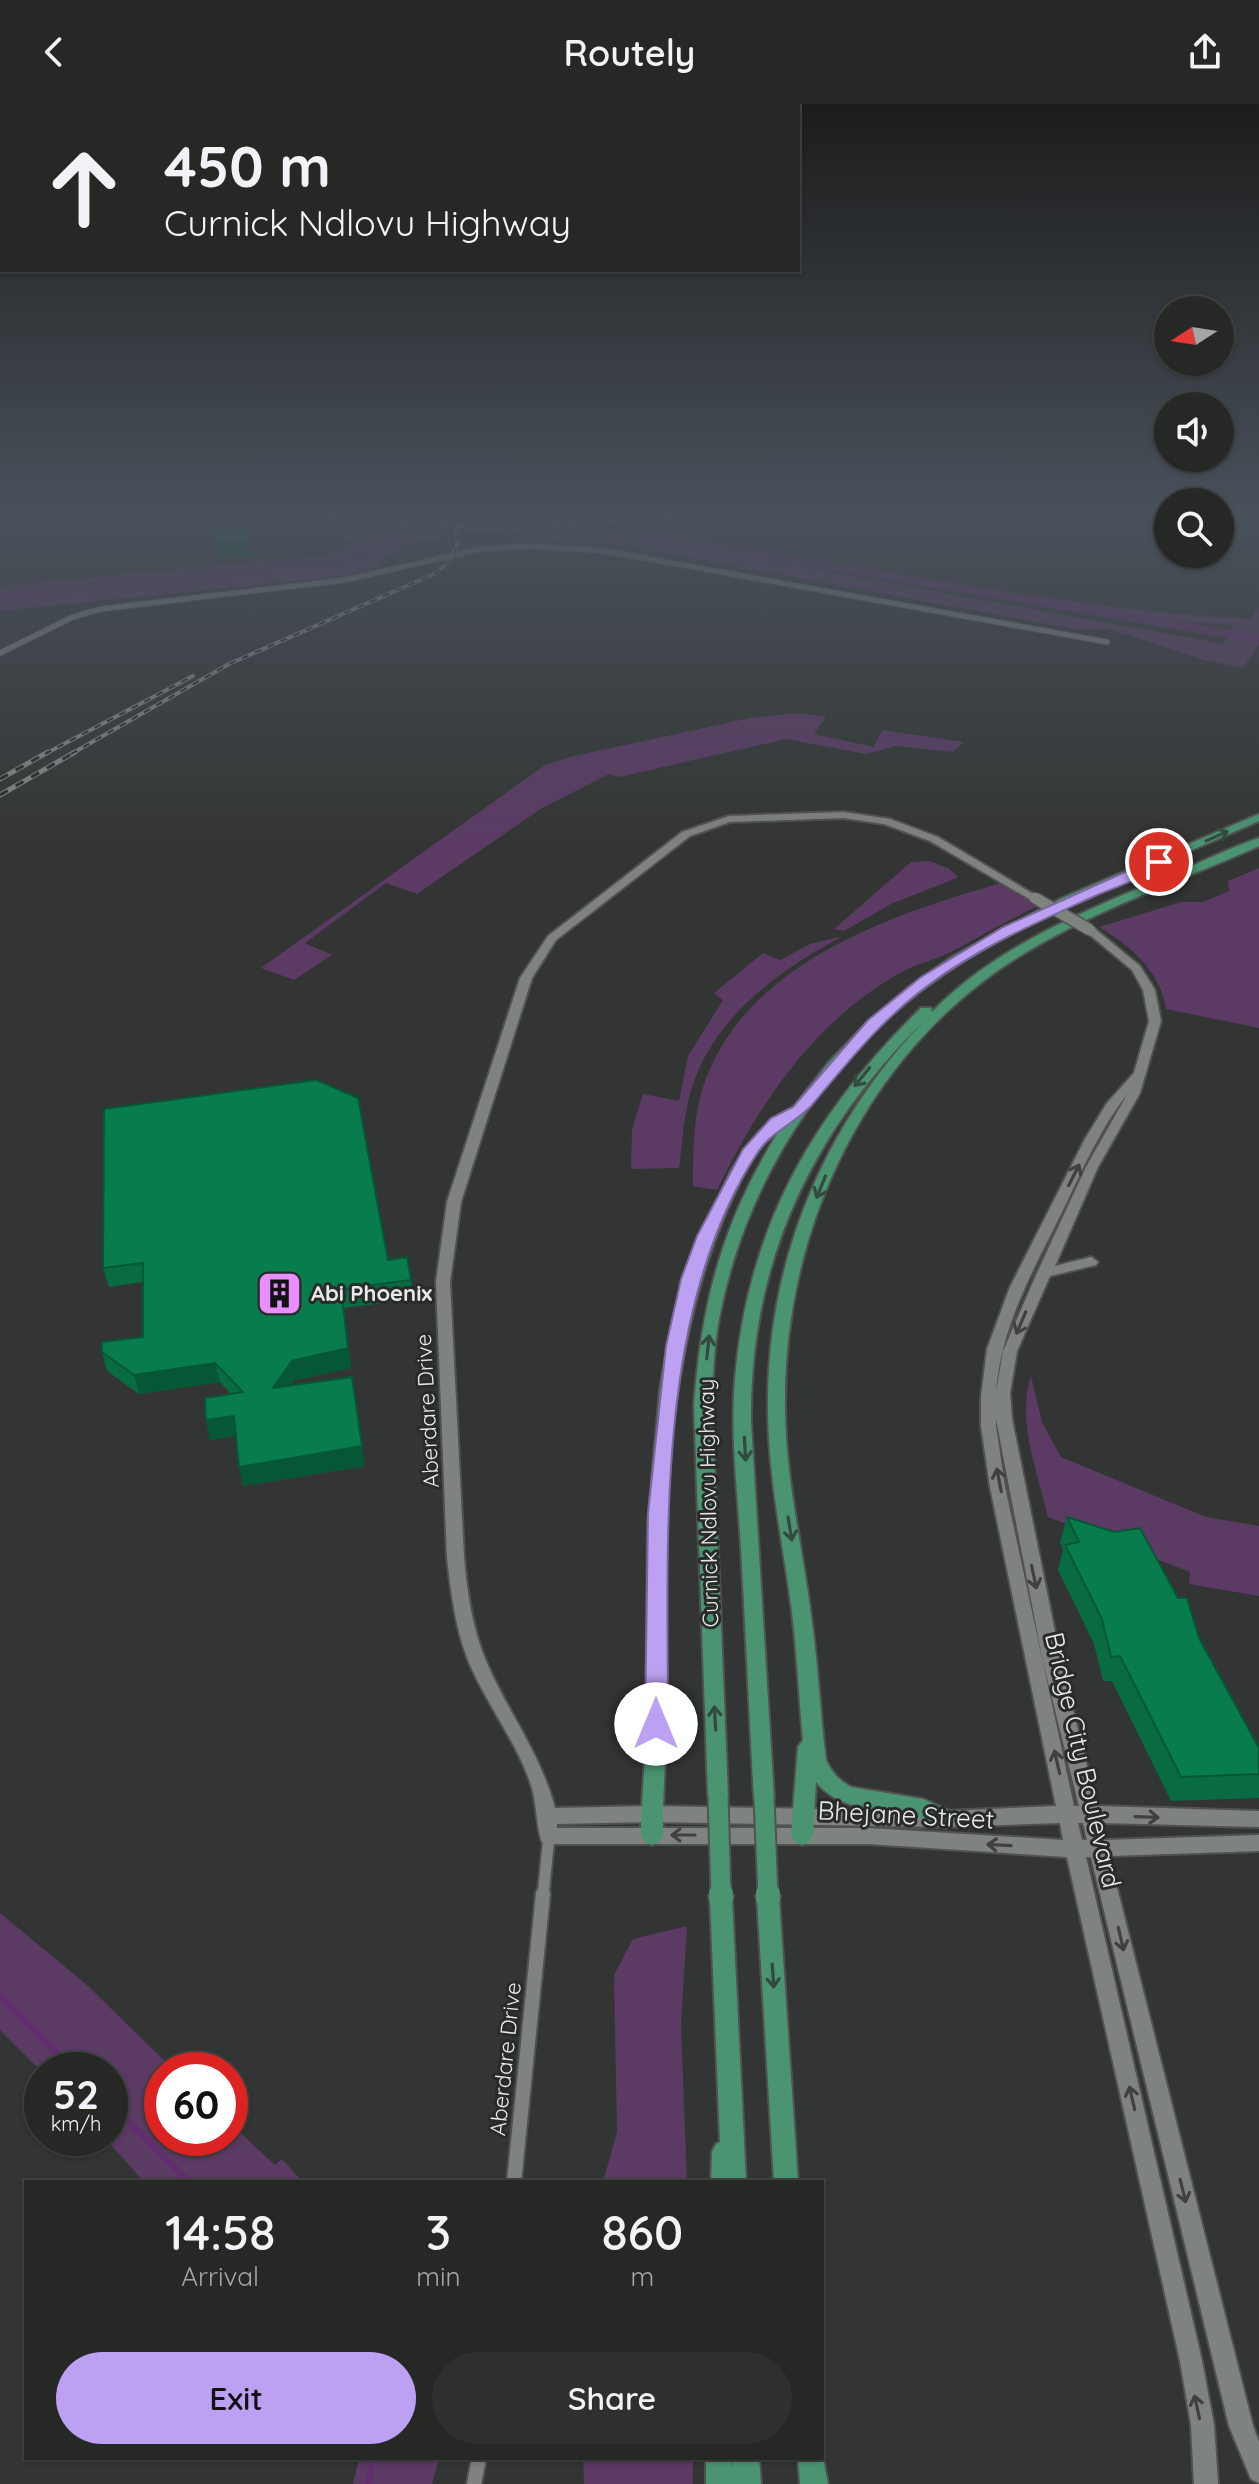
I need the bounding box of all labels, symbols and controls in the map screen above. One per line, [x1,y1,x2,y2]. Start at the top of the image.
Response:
icon: back [32,30,76,74]
text: Routely [564,30,695,75]
icon: share [1183,30,1227,74]
text: 450 m [164,131,331,201]
icon: ahead [32,136,136,240]
text: Curnick Ndlovu Highway [164,200,571,245]
north arrow [1154,296,1234,376]
map controls [1154,296,1234,568]
button: sound [1154,392,1234,472]
button: search [1154,488,1234,568]
pin [1125,828,1193,896]
one-way arrow [1204,828,1228,843]
icon: arrive [1137,840,1181,884]
one-way arrow [854,1066,871,1087]
one-way arrow [1067,1164,1082,1188]
one-way arrow [812,1174,827,1199]
building icon: Abi Phoenix [256,1269,304,1317]
place label: Abi Phoenix [311,1279,432,1307]
one-way arrow [1013,1310,1028,1335]
street label: Aberdare Drive [409,1333,445,1489]
one-way arrow [700,1334,715,1360]
street label: Curnick Ndlovu Highway [692,1378,724,1628]
one-way arrow [738,1435,753,1462]
one-way arrow [990,1468,1005,1493]
one-way arrow [783,1516,798,1541]
one-way arrow [1028,1564,1043,1589]
street label: Bridge City Boulevard [1038,1629,1129,1891]
position arrow [614,1682,698,1766]
one-way arrow [707,1705,722,1732]
one-way arrow [1049,1750,1064,1775]
street label: Bhejane Street [817,1793,995,1836]
one-way arrow [1133,1809,1160,1824]
one-way arrow [670,1827,697,1843]
one-way arrow [986,1838,1013,1853]
one-way arrow [1114,1925,1129,1951]
one-way arrow [766,1962,781,1989]
street label: Aberdare Drive [483,1981,527,2137]
speed limit sign: 60 [144,2052,248,2156]
text: 52 [53,2069,99,2119]
one-way arrow [1124,2085,1139,2111]
text: km/h [51,2111,101,2136]
one-way arrow [1176,2178,1191,2204]
text: 14:58 [165,2202,275,2262]
text: 3 [426,2202,451,2262]
text: 860 [601,2202,683,2262]
text: Arrival [181,2260,259,2293]
text: min [416,2260,461,2293]
text: m [630,2260,654,2293]
button: Exit [56,2352,416,2444]
button: Share [432,2352,792,2444]
one-way arrow [1189,2394,1204,2420]

